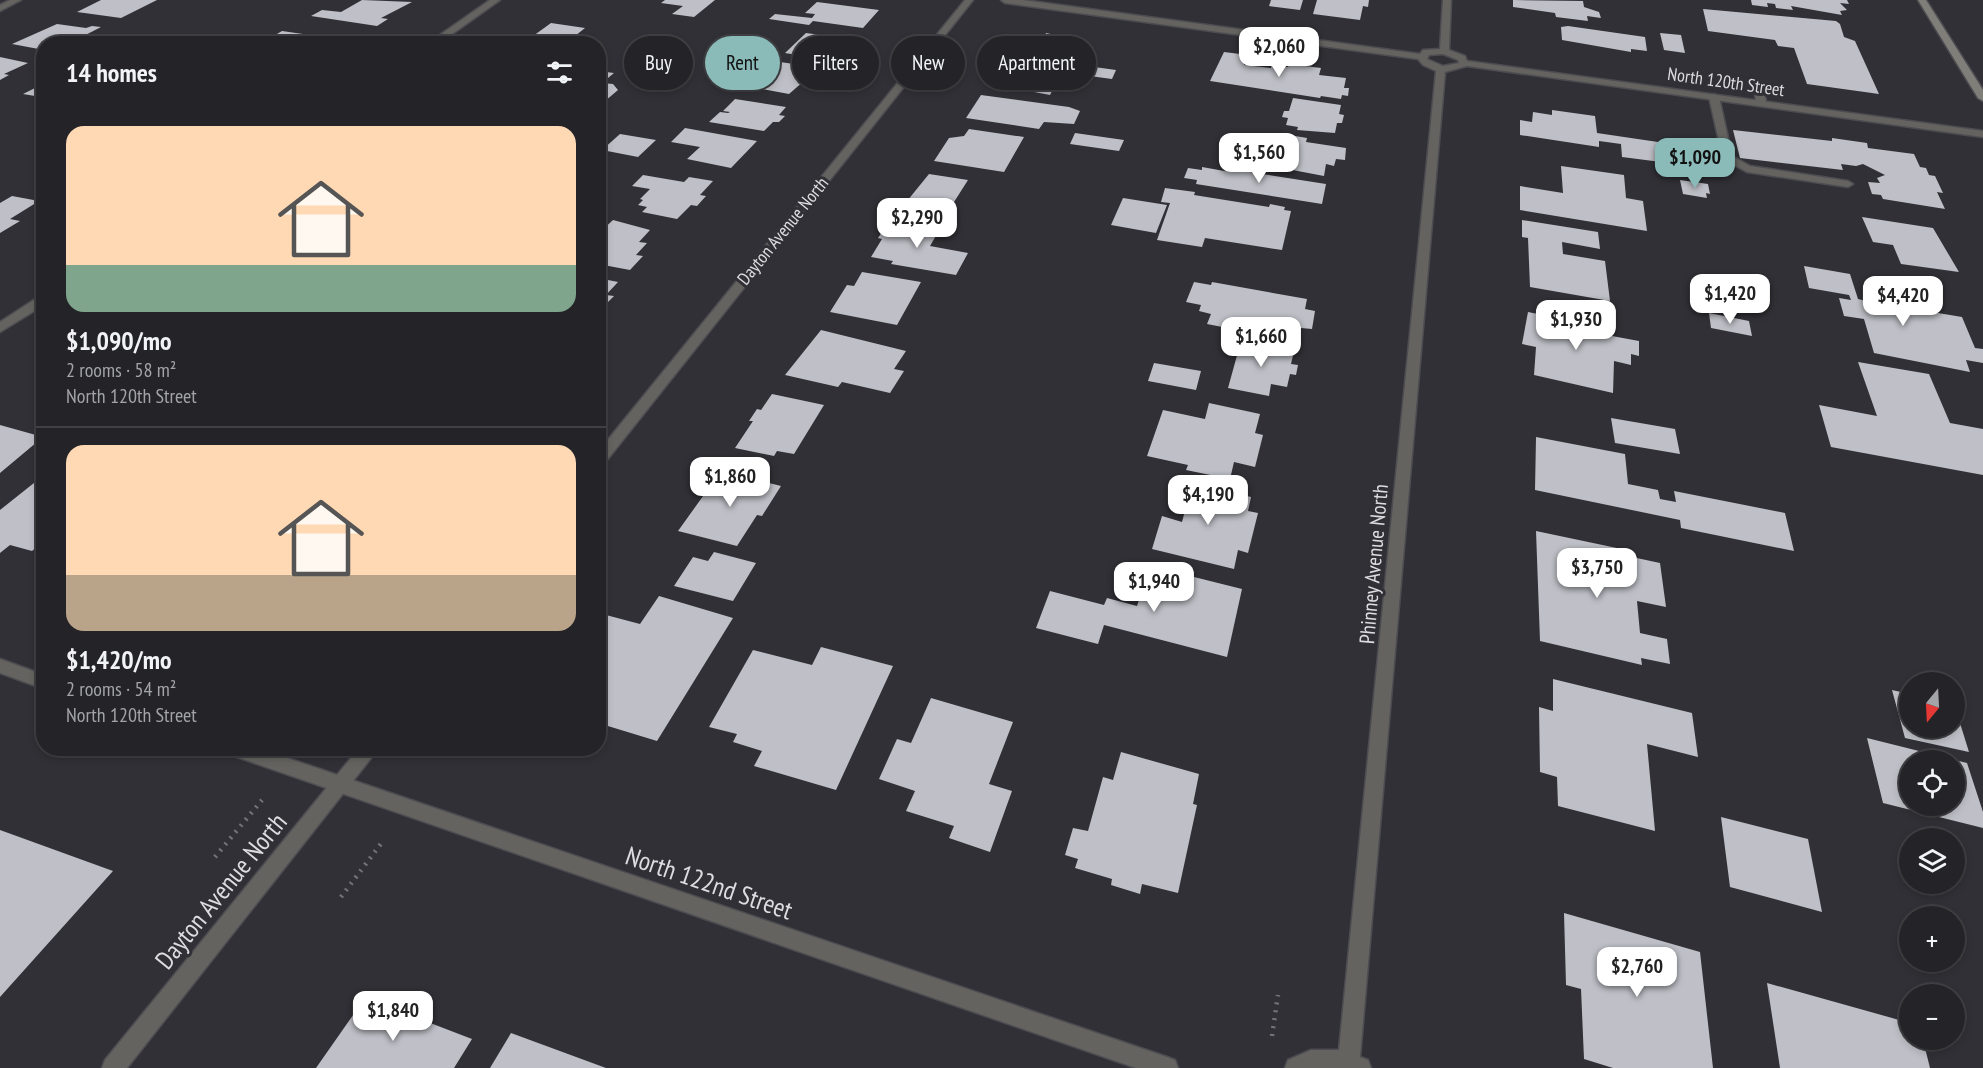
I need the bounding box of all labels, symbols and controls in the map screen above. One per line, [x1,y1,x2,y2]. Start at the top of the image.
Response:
pin: $2,060 [1230,27,1328,78]
text: $2,060 [1253,33,1305,59]
chip: Buy [624,36,693,90]
chip: Rent [705,36,780,90]
chip: Filters [792,36,879,90]
chip: New [891,36,965,90]
chip: Apartment [977,36,1096,90]
text: 14 homes [66,56,157,89]
icon: filters [543,56,576,89]
street label: North 120th Street [1666,62,1786,101]
pin: $1,560 [1210,133,1308,184]
pin: $1,090 [1646,138,1744,189]
text: $1,560 [1233,139,1285,165]
text: $1,090 [1669,144,1721,170]
icon: home [267,165,375,273]
street label: Dayton Avenue North [732,172,833,289]
pin: $2,290 [868,198,966,249]
text: $2,290 [891,204,943,230]
pin: $1,420 [1681,274,1779,325]
pin: $4,420 [1854,276,1952,327]
text: $1,420 [1704,280,1756,306]
text: $4,420 [1877,282,1929,308]
pin: $1,930 [1527,300,1625,351]
text: $1,930 [1550,306,1602,332]
pin: $1,660 [1212,317,1310,368]
text: $1,660 [1235,323,1287,349]
text: $1,090/mo [66,324,172,357]
text: 2 rooms · 58 m² [66,357,176,383]
text: North 120th Street [66,383,197,409]
pin: $1,860 [681,457,779,508]
text: $1,860 [704,463,756,489]
pin: $4,190 [1159,475,1257,526]
text: $4,190 [1182,481,1234,507]
street label: Phinney Avenue North [1353,483,1394,645]
icon: home [267,484,375,592]
pin: $3,750 [1548,548,1646,599]
text: $3,750 [1571,554,1623,580]
pin: $1,940 [1105,562,1203,613]
text: $1,940 [1128,568,1180,594]
text: $1,420/mo [66,643,172,676]
north arrow [1899,672,1965,738]
map controls [1899,672,1965,1050]
text: 2 rooms · 54 m² [66,676,176,702]
text: North 120th Street [66,702,197,728]
button: locate [1899,750,1965,816]
street label: Dayton Avenue North [148,806,294,975]
button: layers [1899,828,1965,894]
street label: North 122nd Street [621,839,797,926]
button: + [1899,906,1965,972]
pin: $2,760 [1588,947,1686,998]
text: $2,760 [1611,953,1663,979]
button: − [1899,984,1965,1050]
pin: $1,840 [344,991,442,1042]
text: $1,840 [367,997,419,1023]

